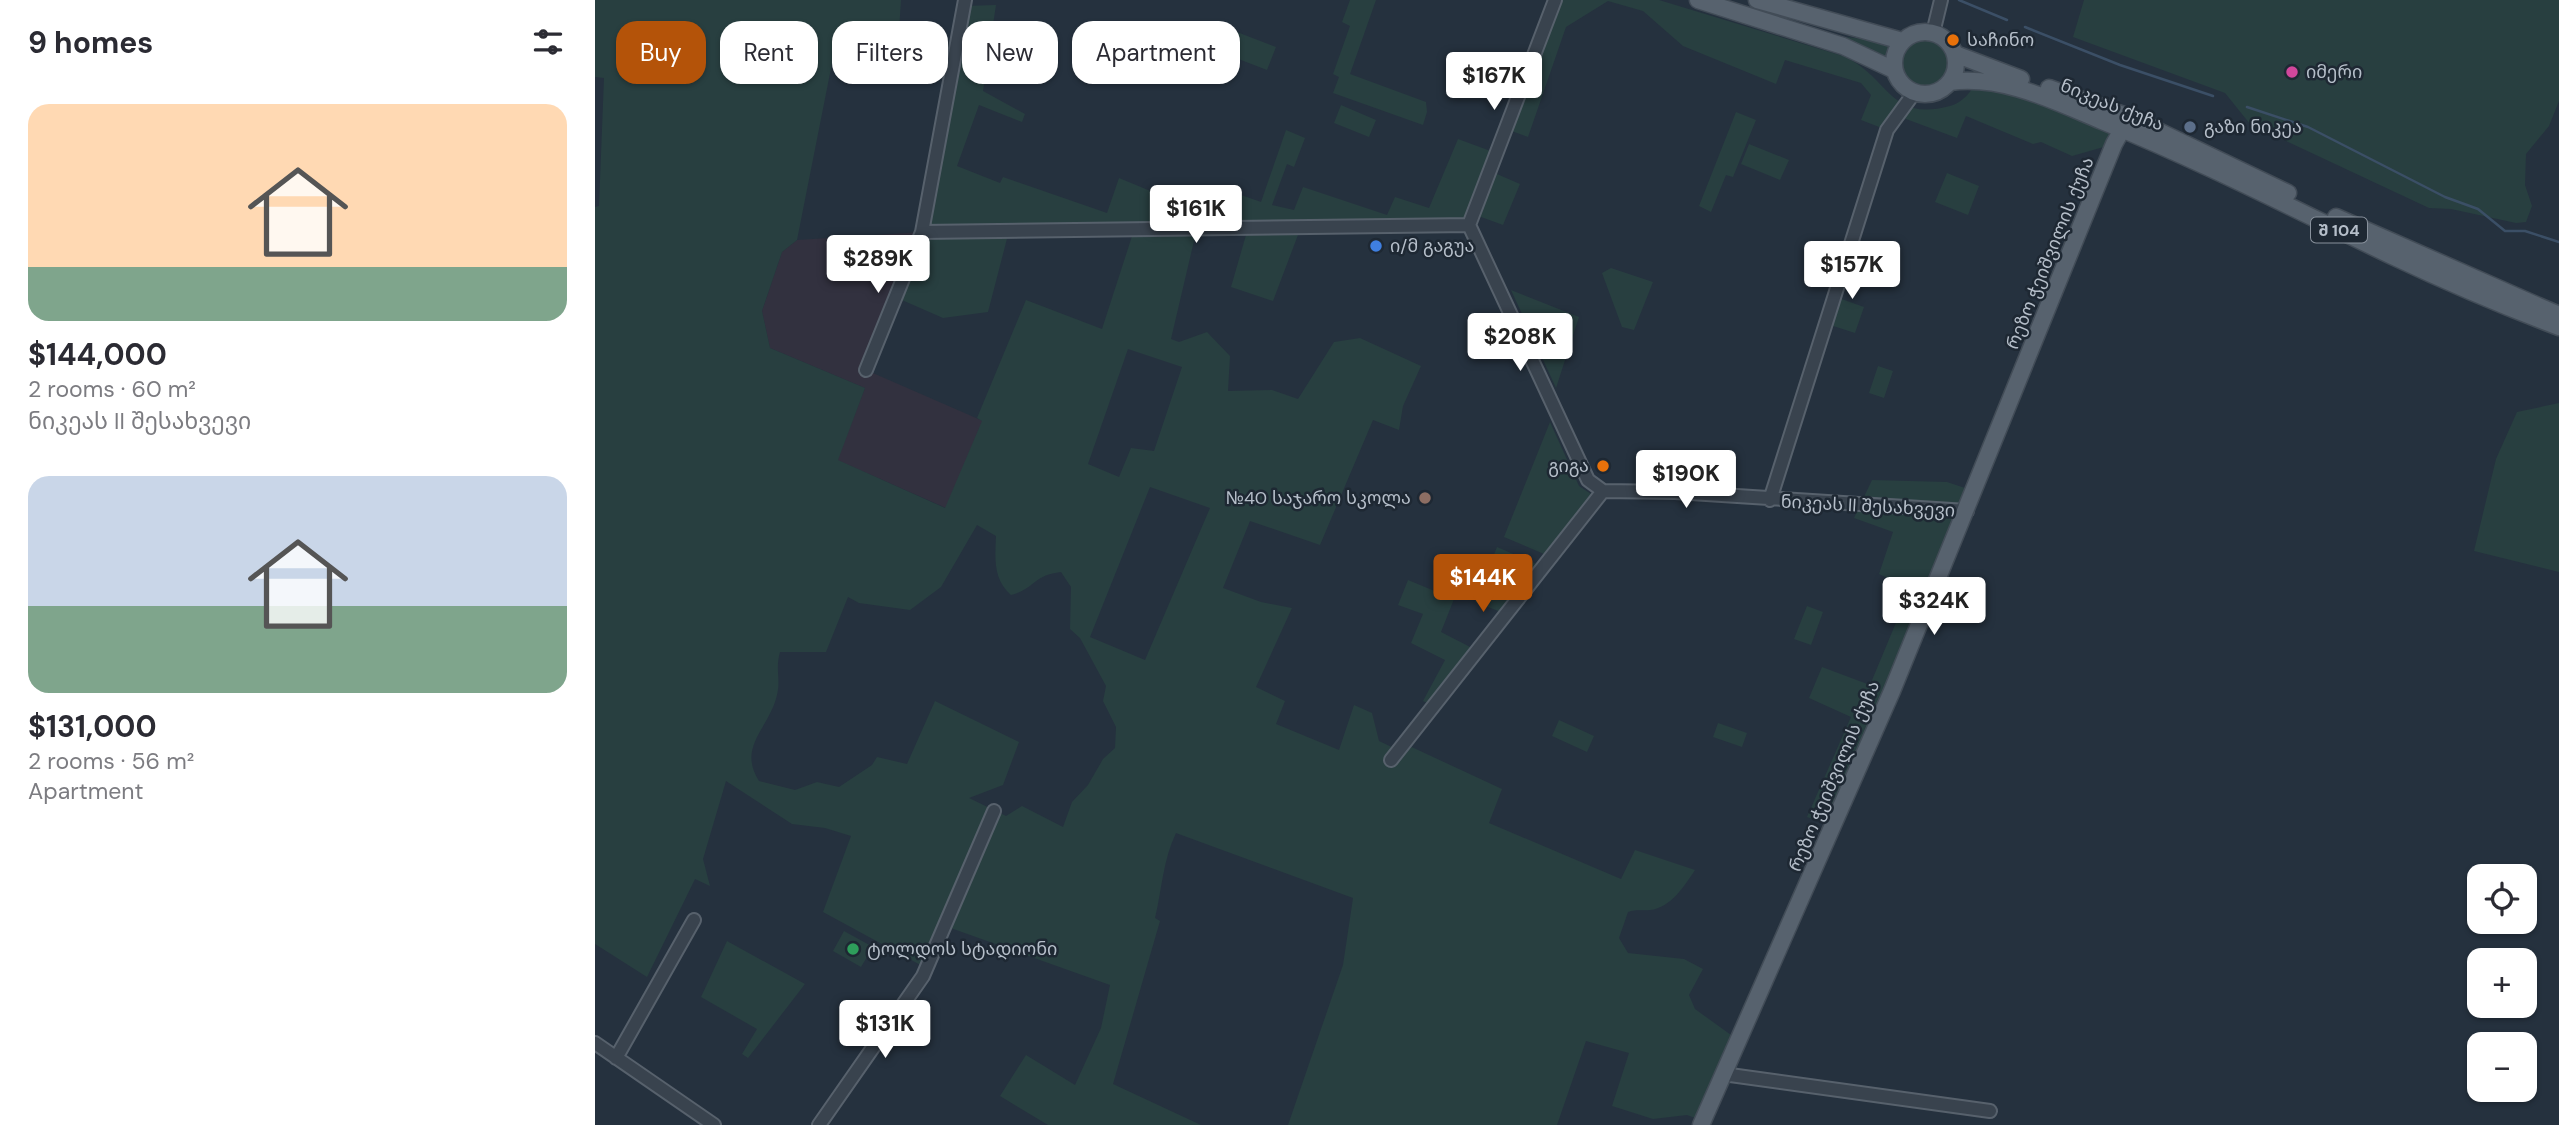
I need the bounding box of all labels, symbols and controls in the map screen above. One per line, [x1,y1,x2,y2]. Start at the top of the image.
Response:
chip: Buy [616,21,706,84]
chip: Rent [720,21,818,84]
chip: Filters [832,21,948,84]
chip: New [962,21,1058,84]
chip: Apartment [1072,21,1240,84]
text: 9 homes [28,23,153,62]
icon: filters [529,23,567,61]
place label: საჩინო [1967,28,2034,52]
marker: საჩინო [1945,32,1961,48]
pin: $167K [1445,52,1543,112]
text: $167K [1462,60,1526,90]
place label: იმერი [2306,60,2362,84]
marker: იმერი [2284,64,2300,80]
street label: ნიკეას ქუჩა [2057,73,2167,137]
place label: გაზი ნიკეა [2204,115,2302,139]
marker: გაზი ნიკეა [2182,119,2198,135]
icon: home [235,149,361,275]
street label: რეზო ჭეიშვილის ქუჩა [2000,153,2100,353]
pin: $161K [1147,186,1245,245]
text: $161K [1166,193,1226,223]
road number: შ 104 [2311,218,2367,242]
place label: ი/მ გაგუა [1390,234,1474,258]
pin: $289K [829,236,927,295]
marker: ი/მ გაგუა [1368,238,1384,254]
pin: $157K [1803,242,1901,301]
text: $289K [843,243,913,273]
text: $157K [1820,249,1884,279]
pin: $208K [1471,314,1569,373]
text: $208K [1484,321,1556,351]
text: $144,000 [28,335,167,374]
text: 2 rooms · 60 m² [28,374,196,404]
text: ნიკეას II შესახვევი [28,406,251,436]
pin: $190K [1637,450,1735,510]
place label: გიგა [1548,454,1589,478]
marker: გიგა [1595,458,1611,474]
text: $190K [1652,458,1720,488]
place label: №40 საჯარო სკოლა [1226,486,1411,510]
street label: ნიკეას II შესახვევი [1780,489,1956,523]
marker: №40 საჯარო სკოლა [1417,490,1433,506]
icon: home [235,521,361,647]
pin: $144K [1434,554,1532,614]
text: $144K [1449,562,1517,592]
pin: $324K [1885,578,1983,637]
text: $324K [1899,585,1969,615]
street label: რეზო ჭეიშვილის ქუჩა [1783,677,1885,875]
text: $131,000 [28,707,157,746]
text: 2 rooms · 56 m² [28,746,194,776]
text: Apartment [28,776,143,806]
map controls [2467,864,2537,1102]
button: locate [2467,864,2537,934]
place label: ტოლდოს სტადიონი [867,937,1057,961]
marker: ტოლდოს სტადიონი [845,941,861,957]
button: + [2467,948,2537,1018]
pin: $131K [836,1000,934,1060]
text: $131K [855,1008,915,1038]
button: − [2467,1032,2537,1102]

